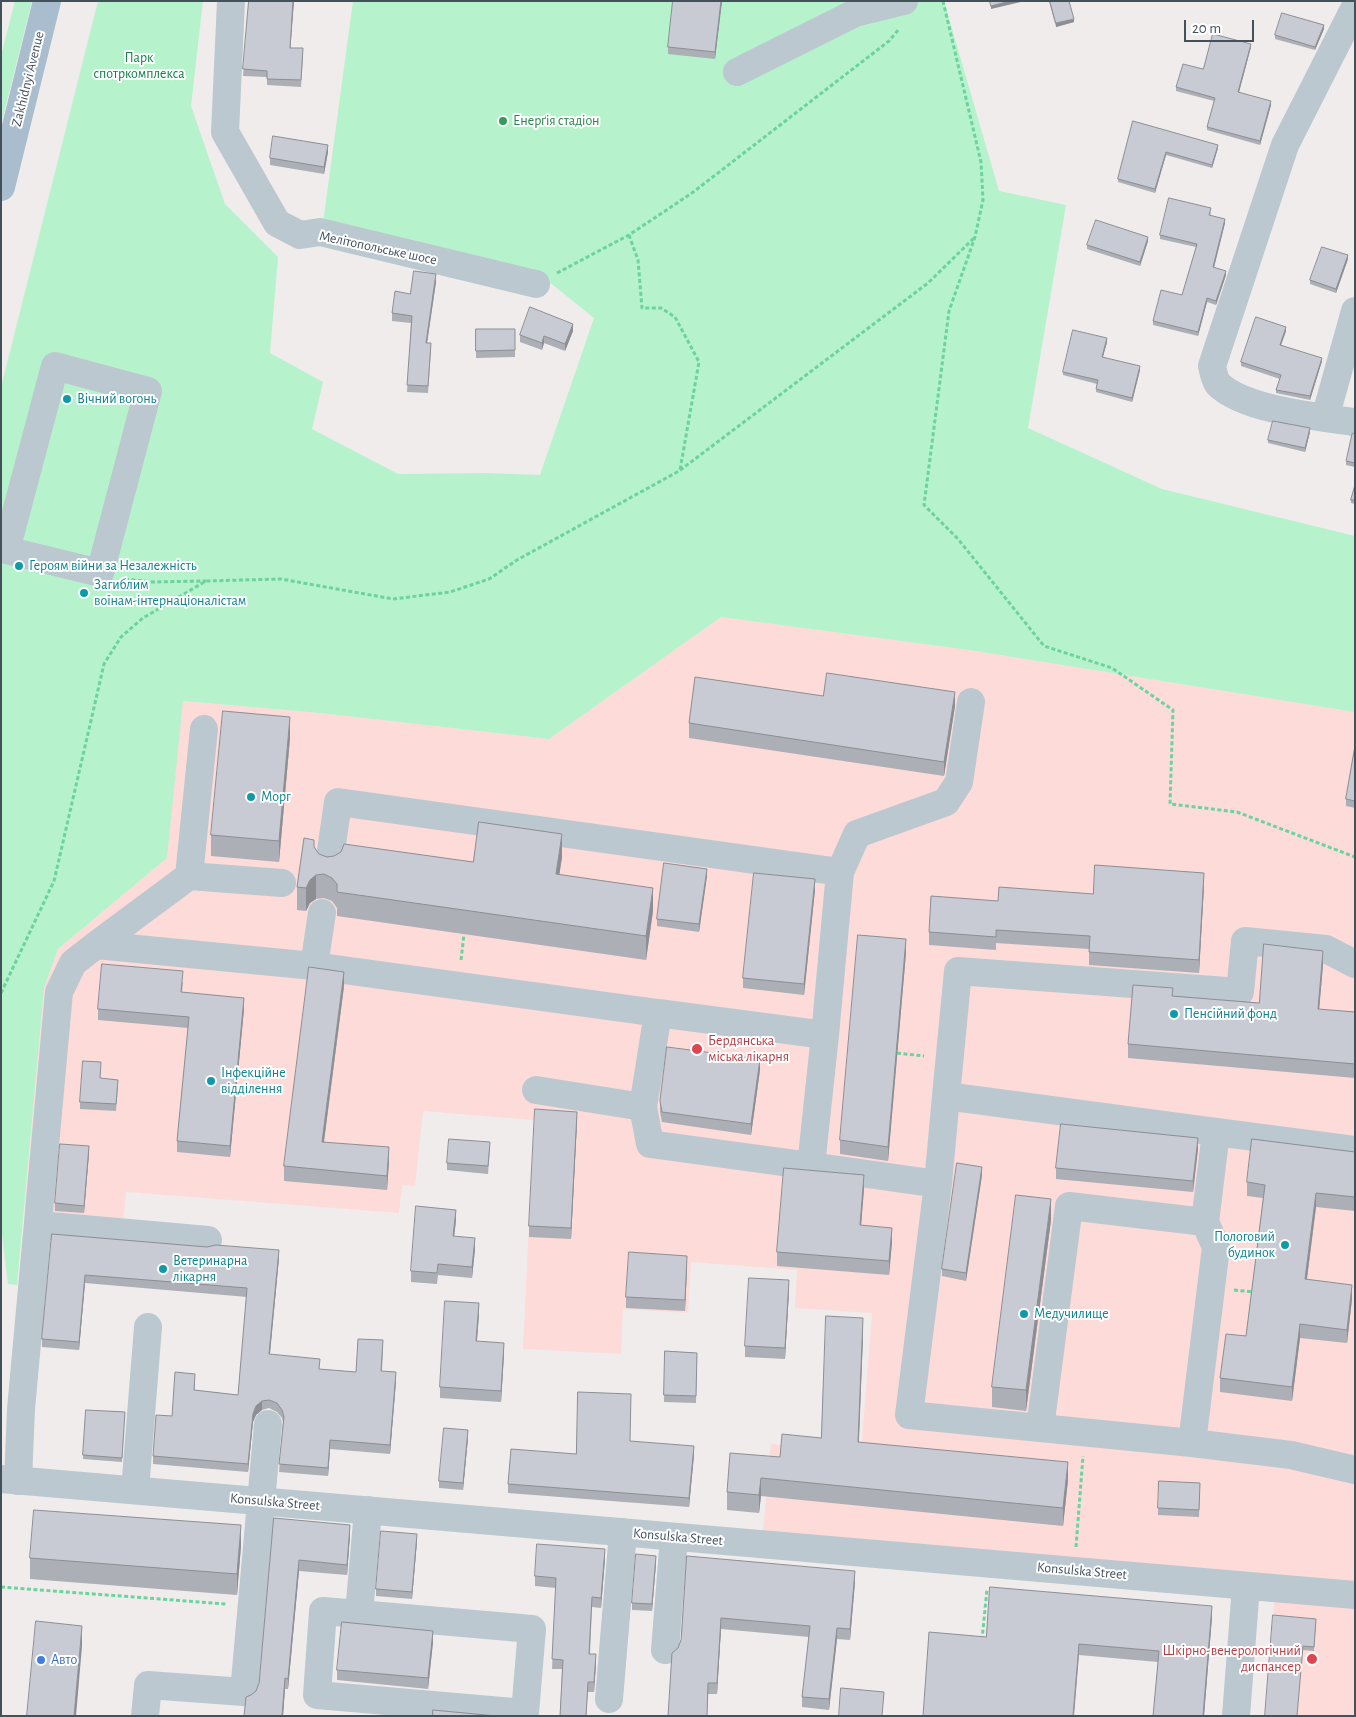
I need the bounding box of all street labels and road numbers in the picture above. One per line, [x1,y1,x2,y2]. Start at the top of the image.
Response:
street label: Zakhidnyi Avenue [8,30,48,128]
street label: Мелітопольське шосе [318,227,438,269]
street label: Konsulska Street [229,1490,321,1514]
street label: Konsulska Street [632,1525,724,1549]
street label: Konsulska Street [1036,1559,1128,1583]

